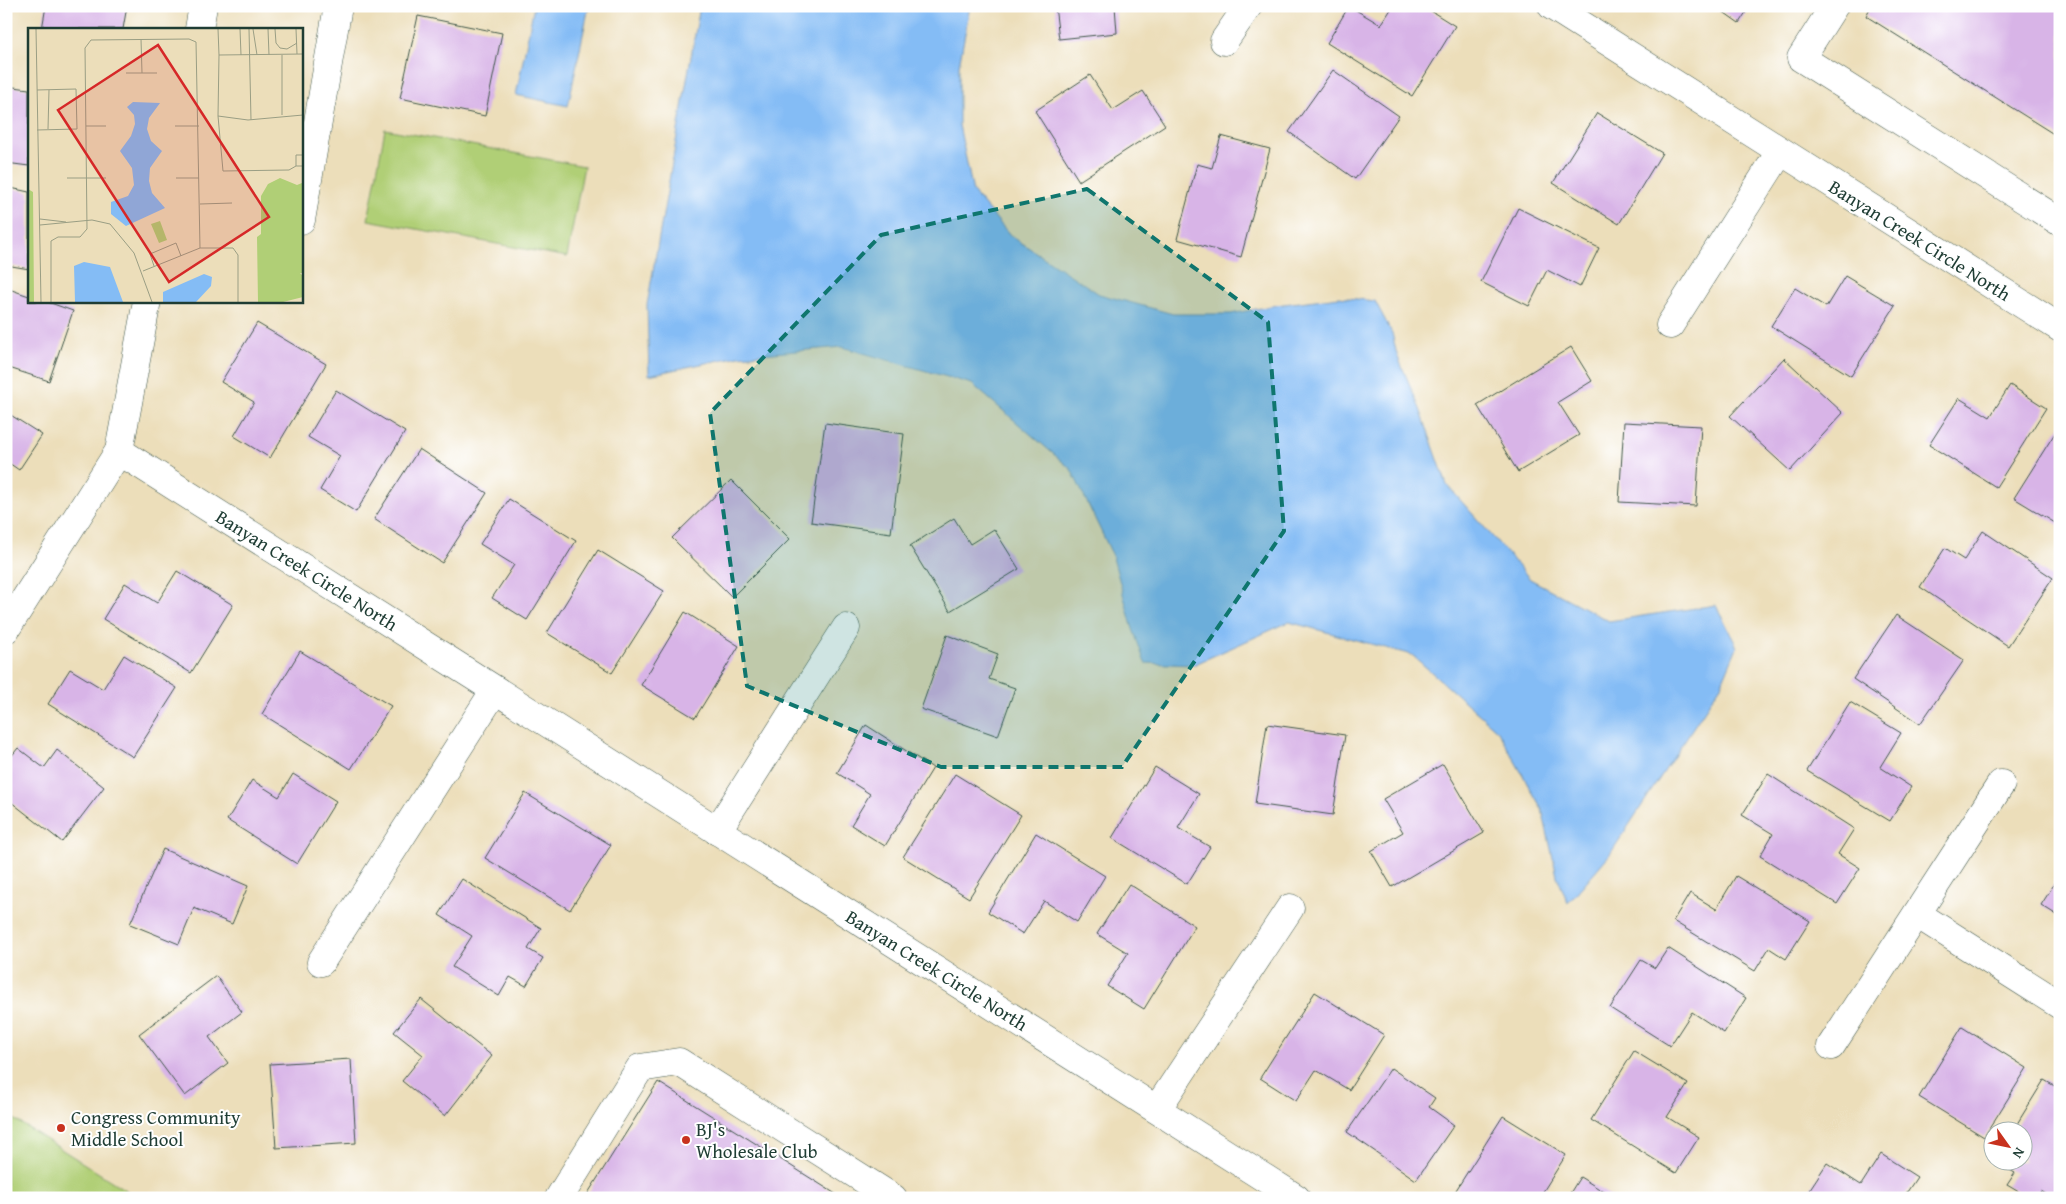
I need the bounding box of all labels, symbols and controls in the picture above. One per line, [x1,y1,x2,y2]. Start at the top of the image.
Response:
inset map [28,28,302,302]
street label: Banyan Creek Circle North [1824,172,2017,308]
street label: Banyan Creek Circle North [211,502,404,638]
street label: Banyan Creek Circle North [841,902,1034,1038]
place label: Congress Community Middle School [71,1103,241,1153]
place label: BJ's Wholesale Club [696,1115,818,1165]
marker: Congress Community Middle School [55,1122,67,1134]
north arrow [1984,1122,2034,1172]
marker: BJ's Wholesale Club [680,1134,692,1146]
text: N [2008,1144,2030,1163]

